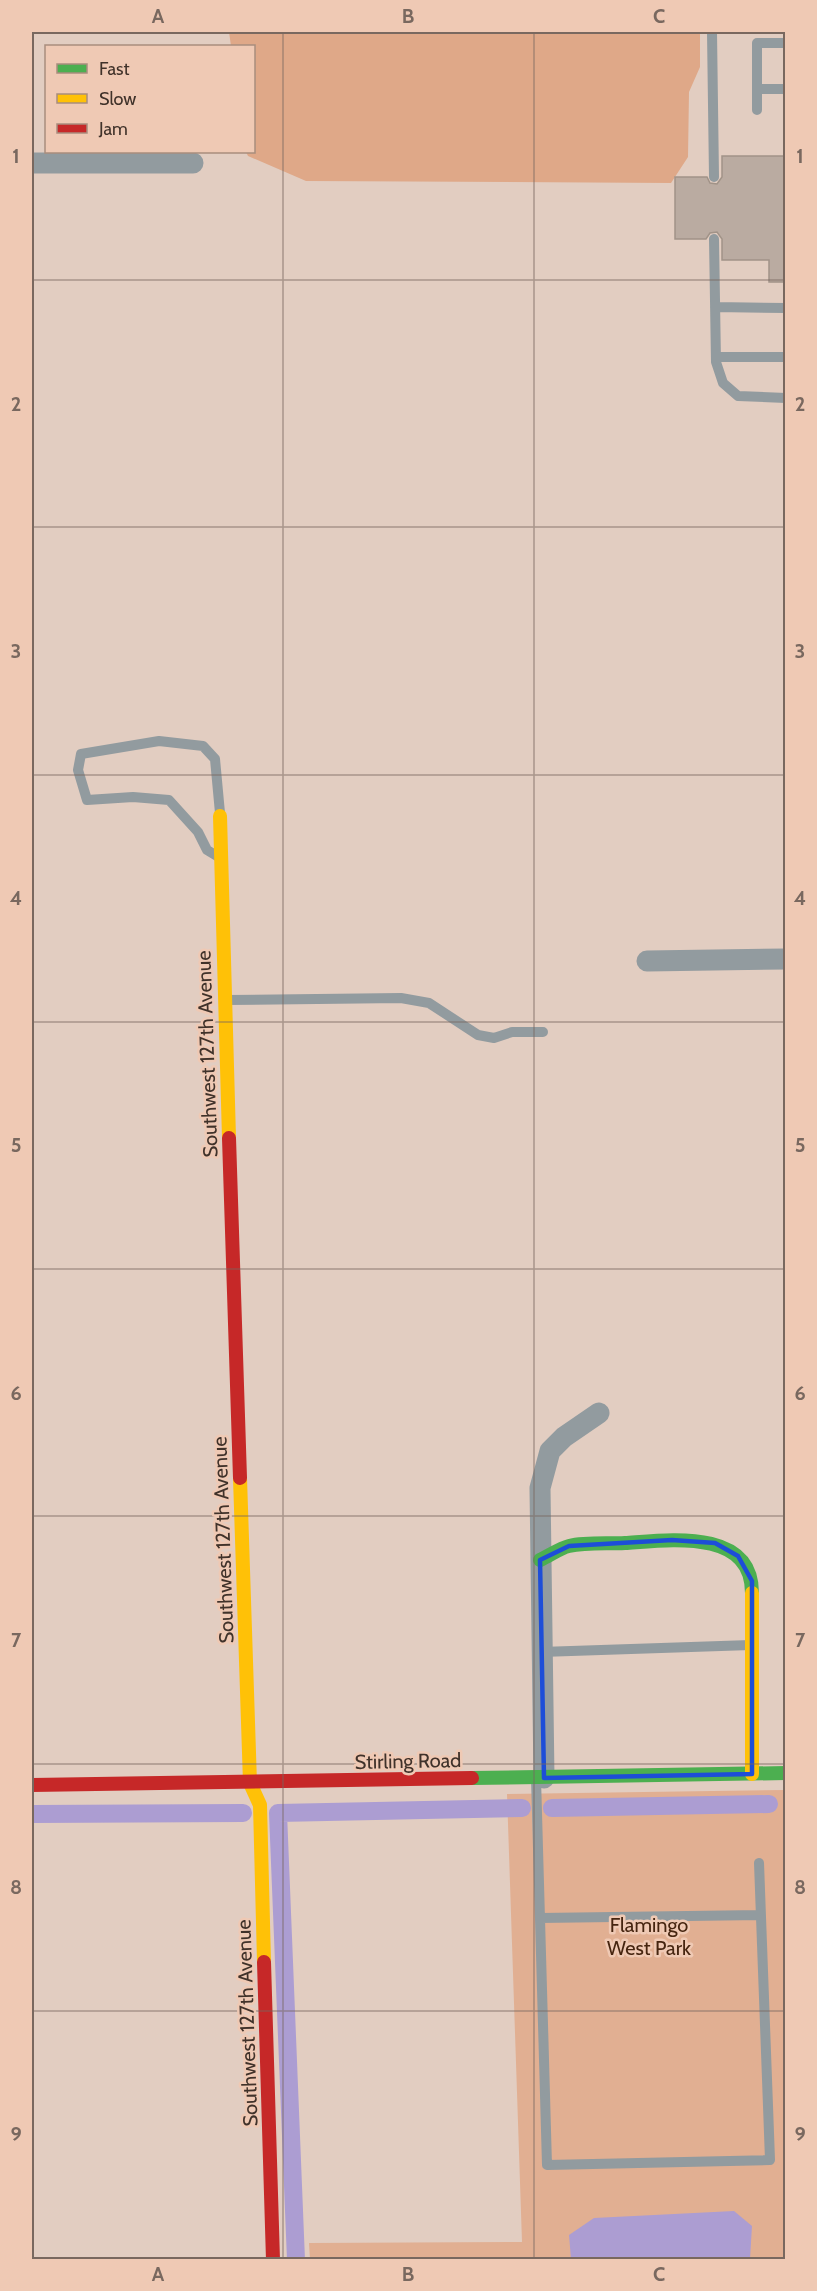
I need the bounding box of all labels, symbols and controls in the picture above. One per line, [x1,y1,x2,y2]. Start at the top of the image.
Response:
text: A [152,4,165,28]
text: B [402,4,414,28]
text: C [653,4,665,28]
legend [45,45,255,153]
text: Fast [99,58,130,80]
text: Slow [99,88,136,110]
text: Jam [98,118,128,140]
text: 1 [12,144,20,168]
text: 1 [796,144,804,168]
text: 2 [11,392,21,416]
text: 2 [795,392,805,416]
text: 3 [11,639,21,663]
text: 3 [795,639,805,663]
text: 4 [10,886,22,910]
text: 4 [794,886,806,910]
street label: Southwest 127th Avenue [191,950,223,1158]
text: 5 [11,1133,21,1157]
text: 5 [795,1133,805,1157]
text: 6 [10,1381,22,1405]
text: 6 [794,1381,806,1405]
street label: Southwest 127th Avenue [207,1436,239,1644]
text: 7 [11,1628,22,1652]
text: 7 [795,1628,806,1652]
street label: Stirling Road [354,1748,462,1774]
text: 8 [10,1875,22,1899]
text: 8 [794,1875,806,1899]
park label: Flamingo West Park [607,1913,691,1960]
street label: Southwest 127th Avenue [231,1919,263,2127]
text: 9 [10,2122,22,2146]
text: 9 [794,2122,806,2146]
text: A [152,2262,165,2286]
text: B [402,2262,414,2286]
text: C [653,2262,665,2286]

